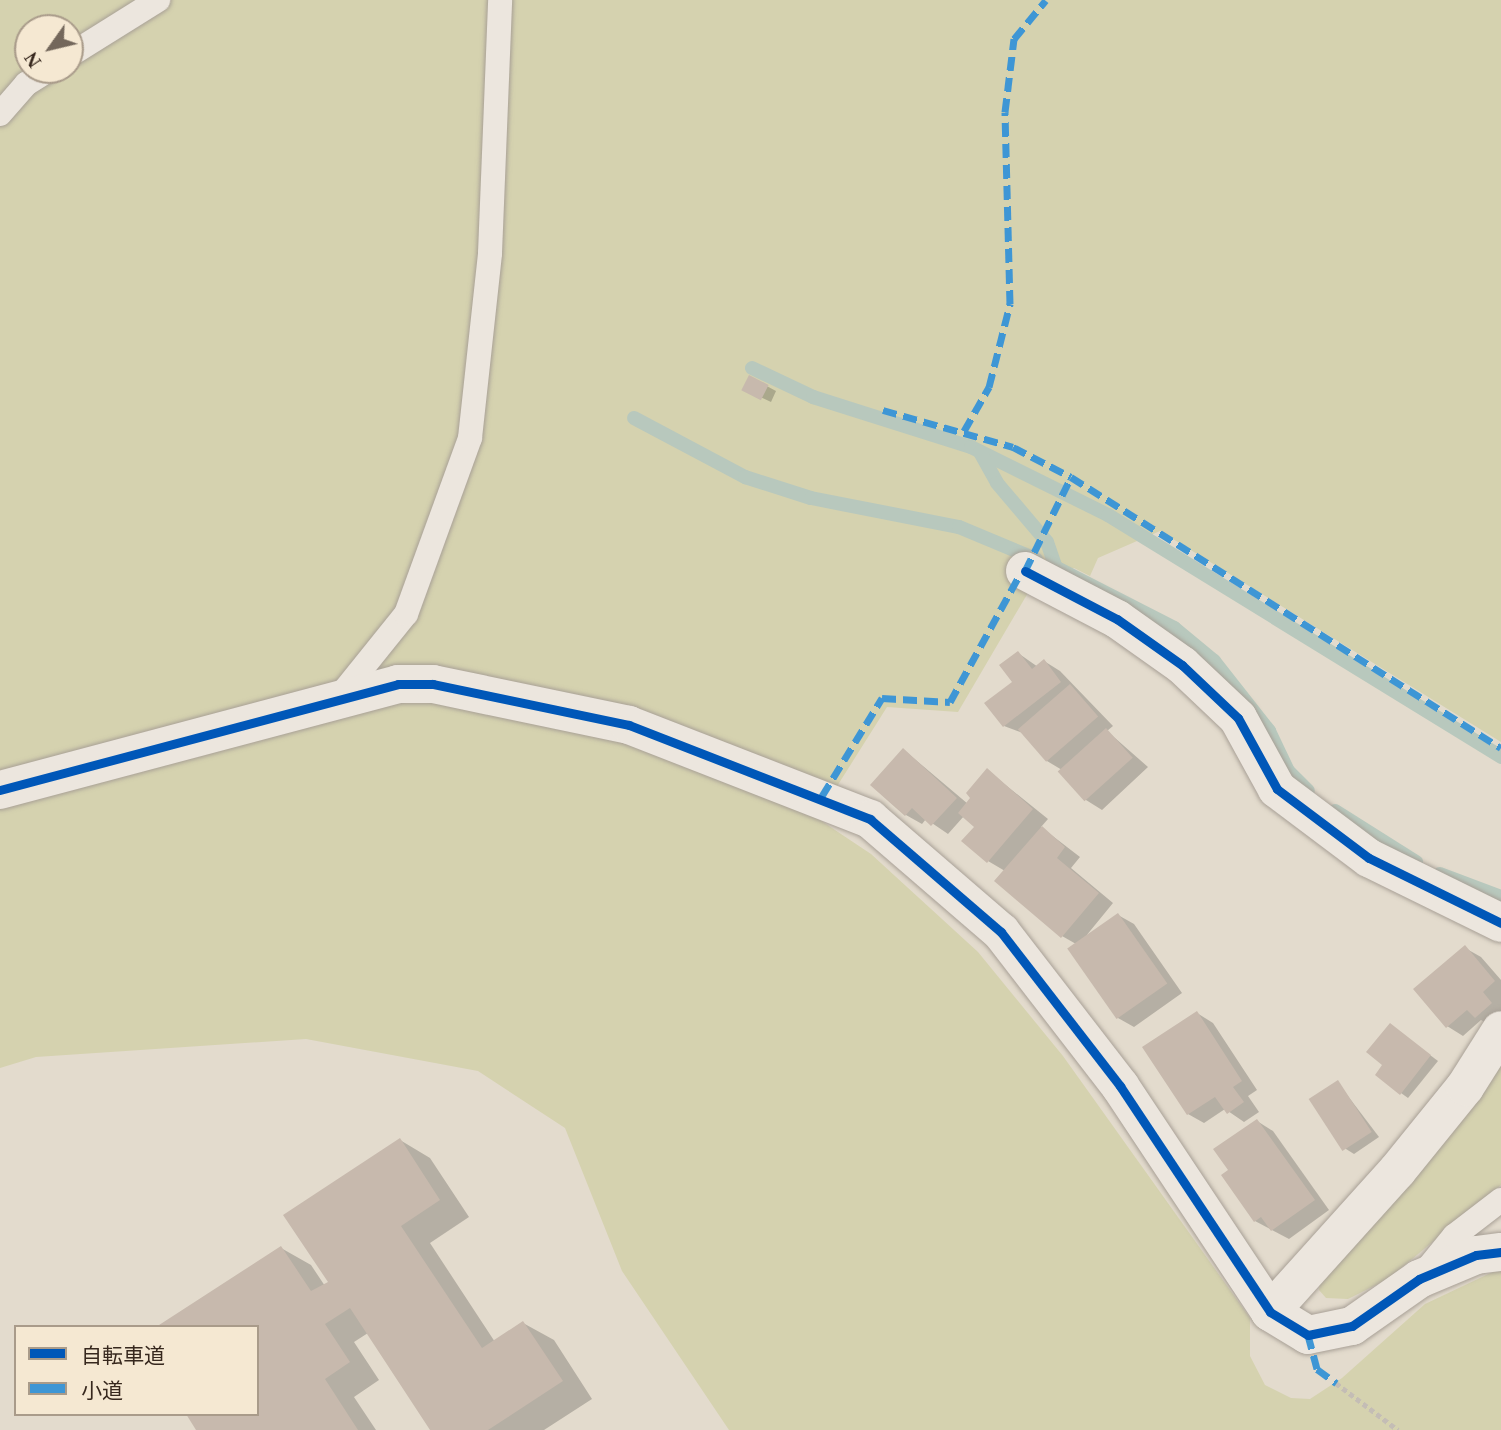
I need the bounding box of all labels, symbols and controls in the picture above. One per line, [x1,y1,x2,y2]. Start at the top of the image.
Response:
north arrow [14,14,84,84]
text: N [20,48,45,71]
legend [14,1325,259,1416]
text: 自転車道 [81,1344,165,1368]
text: 小道 [81,1379,123,1403]

